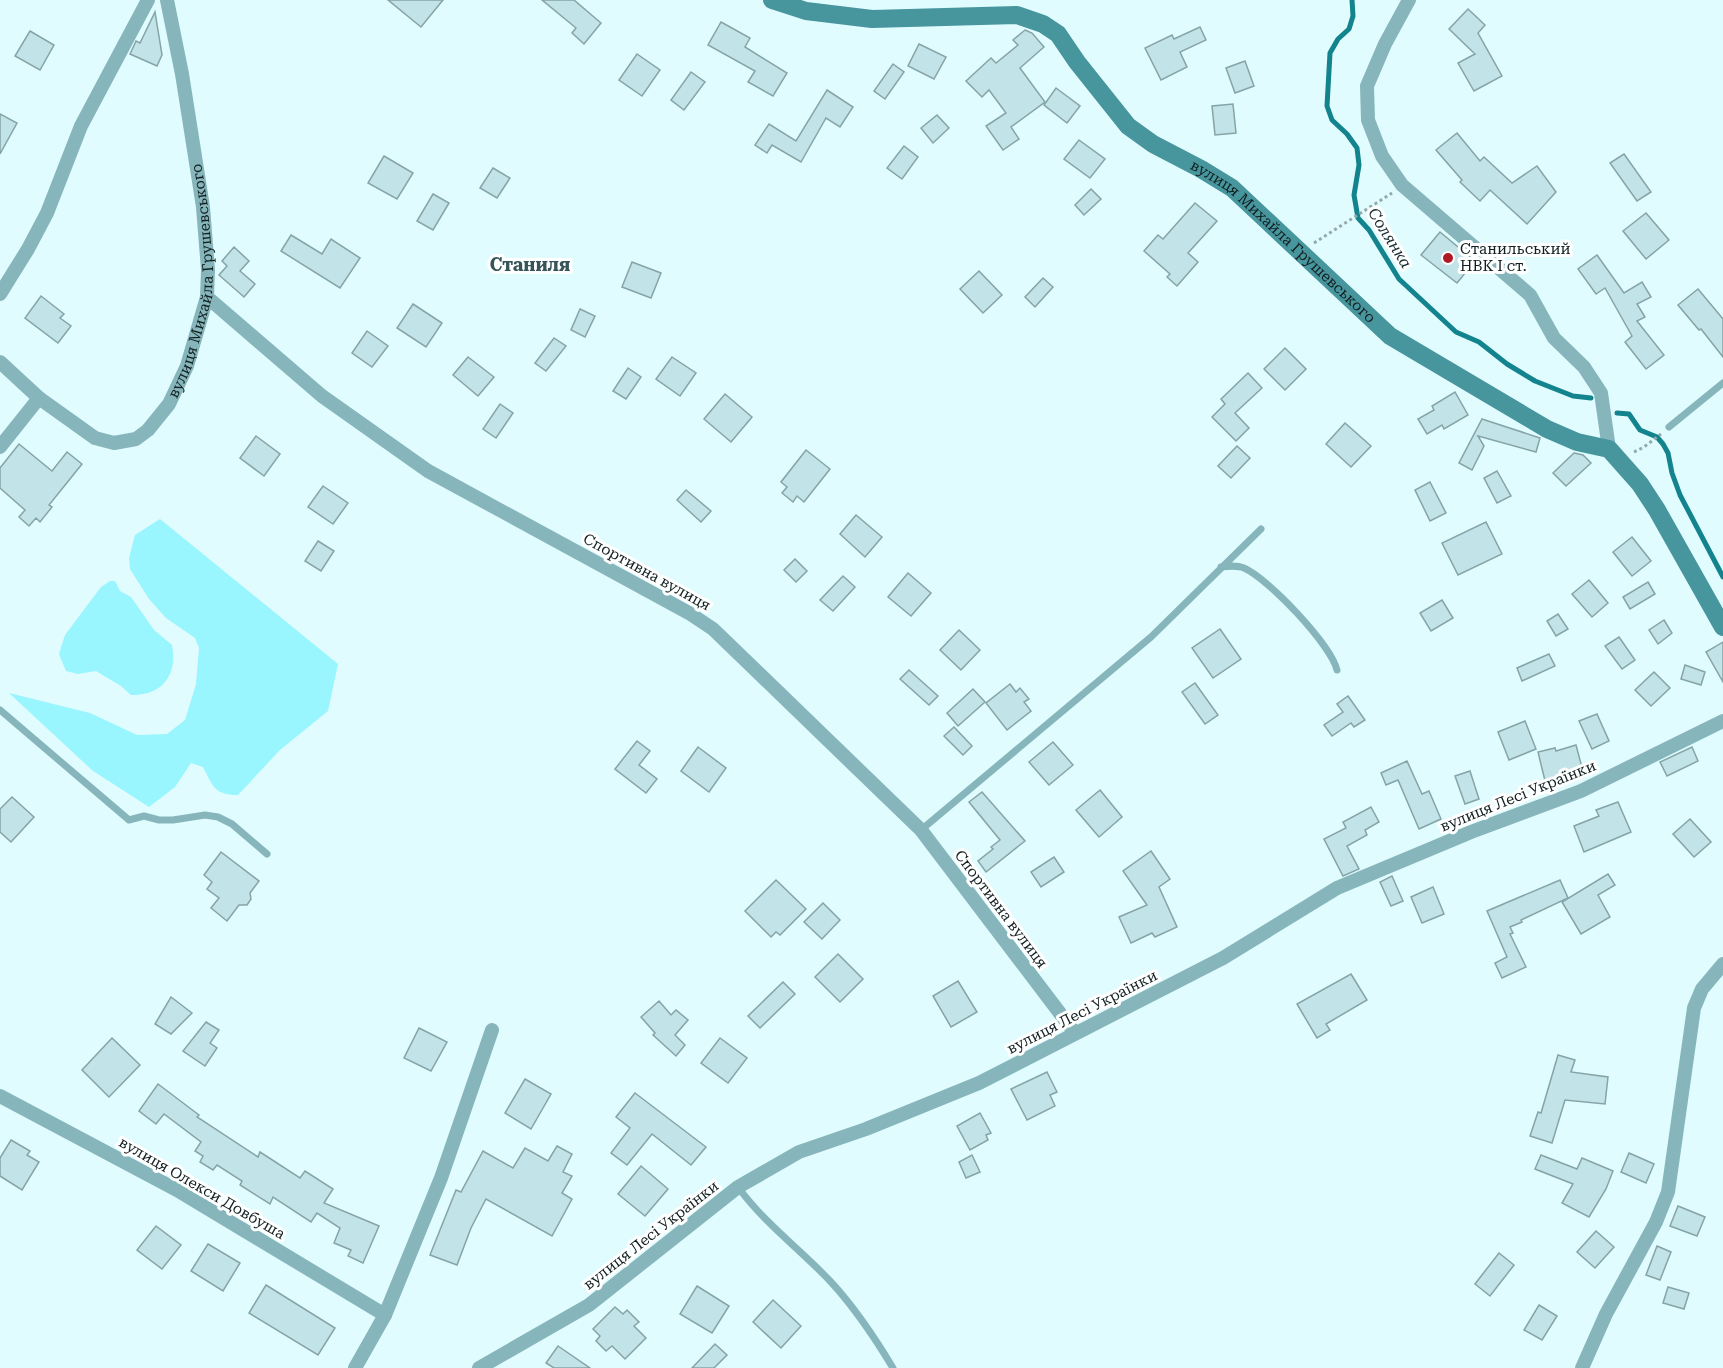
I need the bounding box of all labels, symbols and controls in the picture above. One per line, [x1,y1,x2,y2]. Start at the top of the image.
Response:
street label: вулиця Михайла Грушевського [1187,156,1379,327]
street label: вулиця Михайла Грушевського [164,162,217,401]
water label: Солянка [1364,204,1416,272]
place label: Станильський НВК І ст. [1460,240,1571,275]
marker: Станильський НВК І ст. [1441,251,1455,265]
district label: Станиля [490,254,570,275]
street label: Спортивна вулиця [580,529,714,615]
street label: вулиця Лесі Українки [1438,757,1598,835]
street label: Спортивна вулиця [951,847,1051,971]
street label: вулиця Лесі Українки [1004,966,1160,1058]
street label: вулиця Олекси Довбуша [116,1133,288,1243]
street label: вулиця Лесі Українки [580,1177,722,1293]

